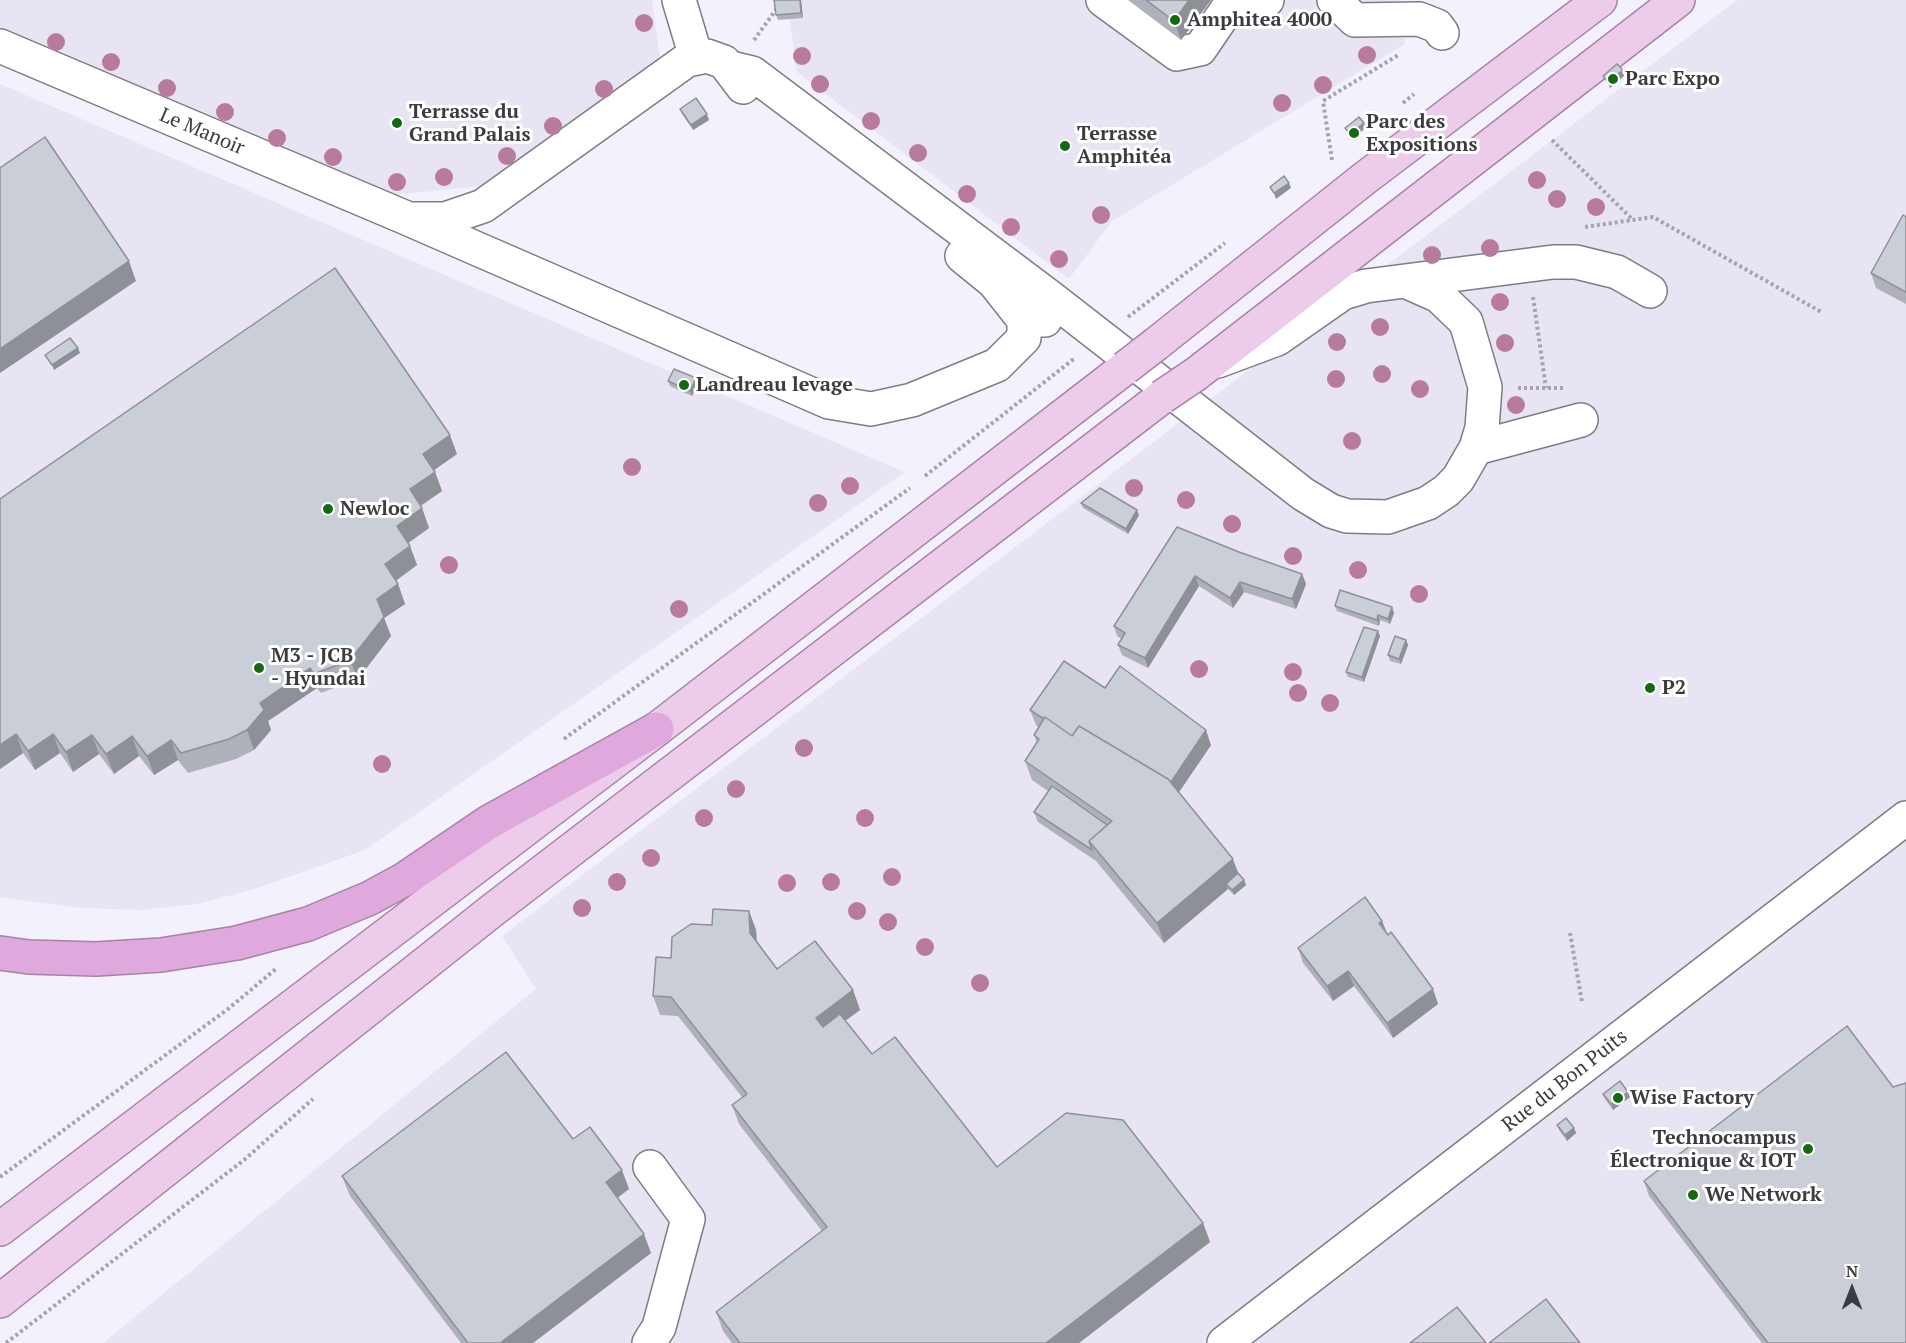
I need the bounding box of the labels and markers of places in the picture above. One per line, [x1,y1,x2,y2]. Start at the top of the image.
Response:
place label: Amphitea 4000 [1187,8,1332,32]
marker: Amphitea 4000 [1168,13,1182,27]
place label: Parc Expo [1625,67,1720,91]
marker: Parc Expo [1606,72,1620,86]
place label: Terrasse du Grand Palais [409,100,530,147]
place label: Parc des Expositions [1366,110,1477,157]
marker: Terrasse du Grand Palais [390,116,404,130]
place label: Terrasse Amphitéa [1077,122,1172,169]
marker: Parc des Expositions [1347,126,1361,140]
marker: Terrasse Amphitéa [1058,139,1072,153]
place label: Landreau levage [696,373,853,397]
marker: Landreau levage [677,378,691,392]
place label: Newloc [340,497,410,521]
marker: Newloc [321,502,335,516]
place label: M3 - JCB - Hyundai [271,644,366,691]
marker: M3 - JCB - Hyundai [252,661,266,675]
place label: P2 [1662,676,1686,700]
marker: P2 [1643,681,1657,695]
place label: Wise Factory [1630,1086,1754,1110]
marker: Wise Factory [1611,1091,1625,1105]
place label: Technocampus Électronique & IOT [1610,1126,1796,1173]
marker: Technocampus Électronique & IOT [1801,1142,1815,1156]
place label: We Network [1705,1183,1822,1207]
marker: We Network [1686,1188,1700,1202]

